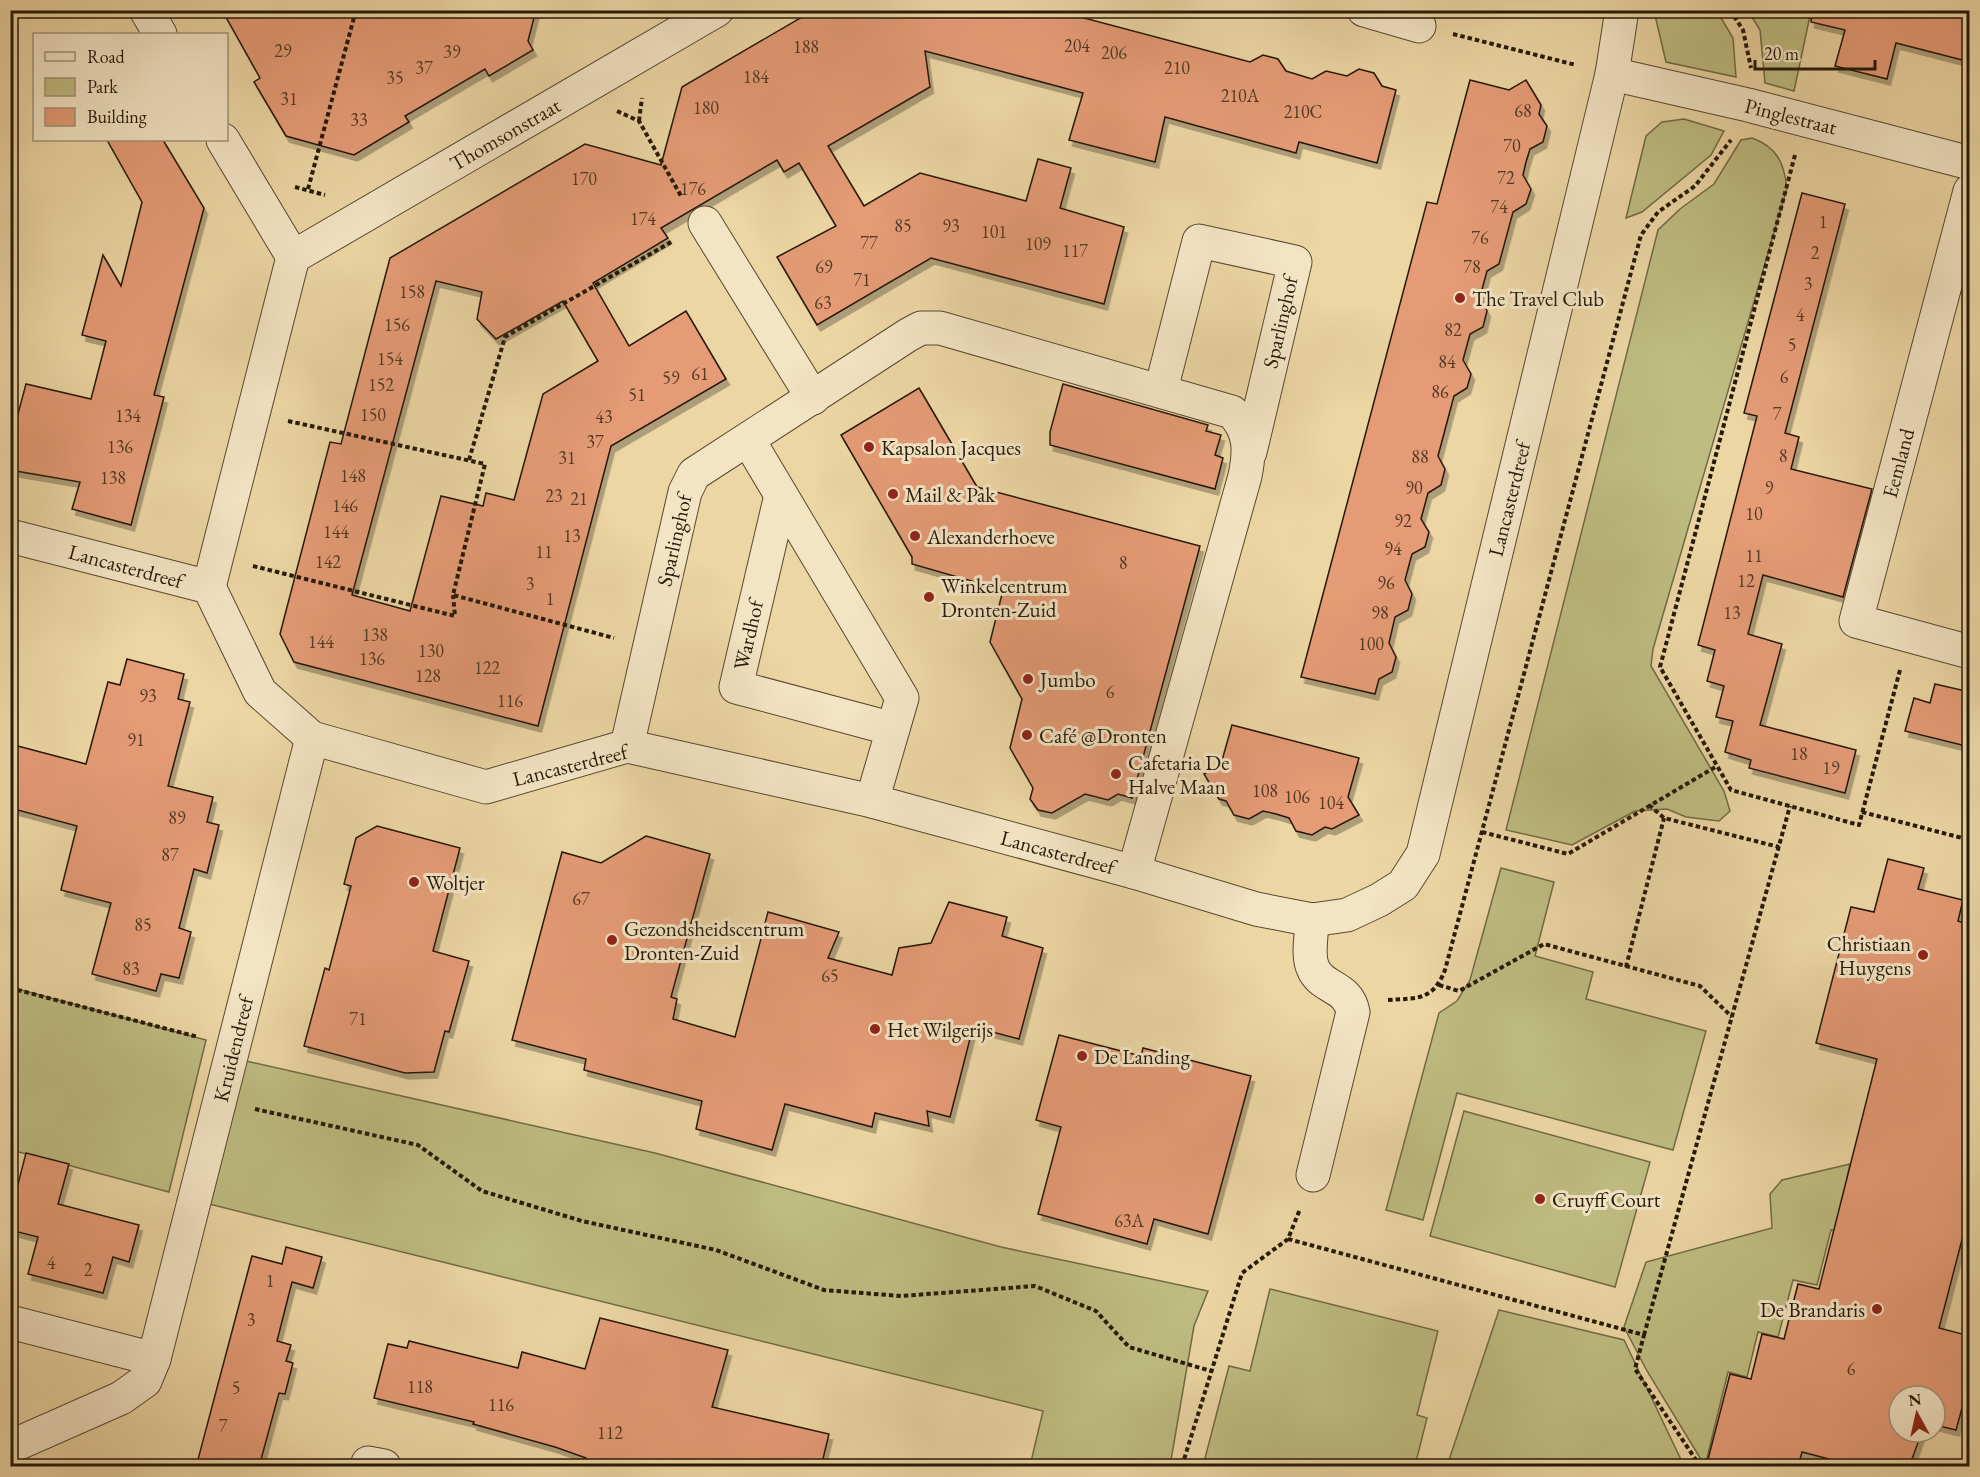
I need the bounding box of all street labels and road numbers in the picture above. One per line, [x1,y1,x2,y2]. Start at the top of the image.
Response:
street label: Thomsonstraat [445,91,566,177]
street label: Pinglestraat [1742,92,1840,141]
street label: Sparlinghof [1256,271,1304,371]
street label: Eemland [1876,425,1920,501]
street label: Lancasterdreef [1482,437,1537,559]
street label: Sparlinghof [650,489,698,589]
street label: Lancasterdreef [66,538,188,595]
street label: Wardhof [727,595,770,673]
street label: Lancasterdreef [510,737,632,792]
street label: Lancasterdreef [998,824,1120,881]
street label: Kruidendreef [207,991,260,1105]

